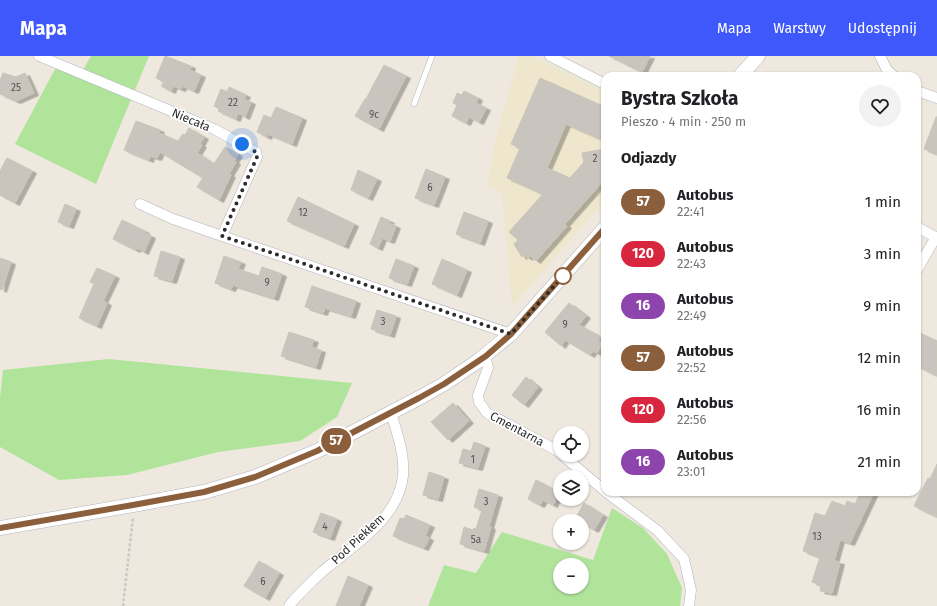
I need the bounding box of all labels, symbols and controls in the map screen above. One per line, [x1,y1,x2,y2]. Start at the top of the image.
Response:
text: Mapa [20,17,67,40]
text: Mapa [717,20,751,37]
text: Warstwy [773,20,826,37]
text: Udostępnij [848,20,917,37]
house number: 25 [11,82,21,94]
button: heart [859,85,901,127]
text: Bystra Szkoła [621,87,738,110]
house number: 22 [228,97,238,109]
street label: Niecała [170,106,212,134]
house number: 9c [369,109,379,121]
text: Pieszo · 4 min · 250 m [621,114,746,129]
your location [232,134,252,154]
text: Odjazdy [621,149,676,167]
house number: 2 [593,153,598,165]
house number: 6 [427,182,433,194]
text: Autobus [677,186,734,204]
text: 57 [636,193,650,210]
text: 1 min [865,193,901,211]
text: 22:41 [677,204,705,219]
house number: 12 [298,207,308,219]
text: Autobus [677,238,734,256]
text: 120 [632,245,654,262]
text: 3 min [864,245,901,263]
text: 22:43 [677,256,706,271]
unlabelled marker [554,267,572,285]
house number: 9 [264,277,270,289]
text: Autobus [677,290,734,308]
text: 16 [636,297,650,314]
text: 9 min [863,297,901,315]
text: 22:49 [677,308,706,323]
house number: 3 [381,316,386,328]
house number: 9 [562,319,568,331]
text: Autobus [677,342,734,360]
text: 57 [636,349,650,366]
text: 12 min [857,349,901,367]
text: 22:52 [677,360,706,375]
text: Autobus [677,394,734,412]
text: 120 [632,401,654,418]
text: 16 min [857,401,901,419]
street label: Cmentarna [488,409,546,449]
text: 22:56 [677,412,706,427]
map controls [553,426,589,594]
button: locate [553,426,589,462]
line badge: 57 [318,428,354,454]
text: 57 [329,432,343,449]
text: Autobus [677,446,734,464]
text: 16 [636,453,650,470]
text: 21 min [858,453,901,471]
house number: 1 [471,454,475,466]
text: 23:01 [677,464,706,479]
button: layers [553,470,589,506]
house number: 3 [484,496,489,508]
street label: Pod Piekłem [329,511,387,567]
button: + [553,514,589,550]
house number: 4 [322,521,328,533]
house number: 13 [812,531,822,543]
house number: 5a [471,534,481,546]
button: − [553,558,589,594]
house number: 6 [260,576,266,588]

